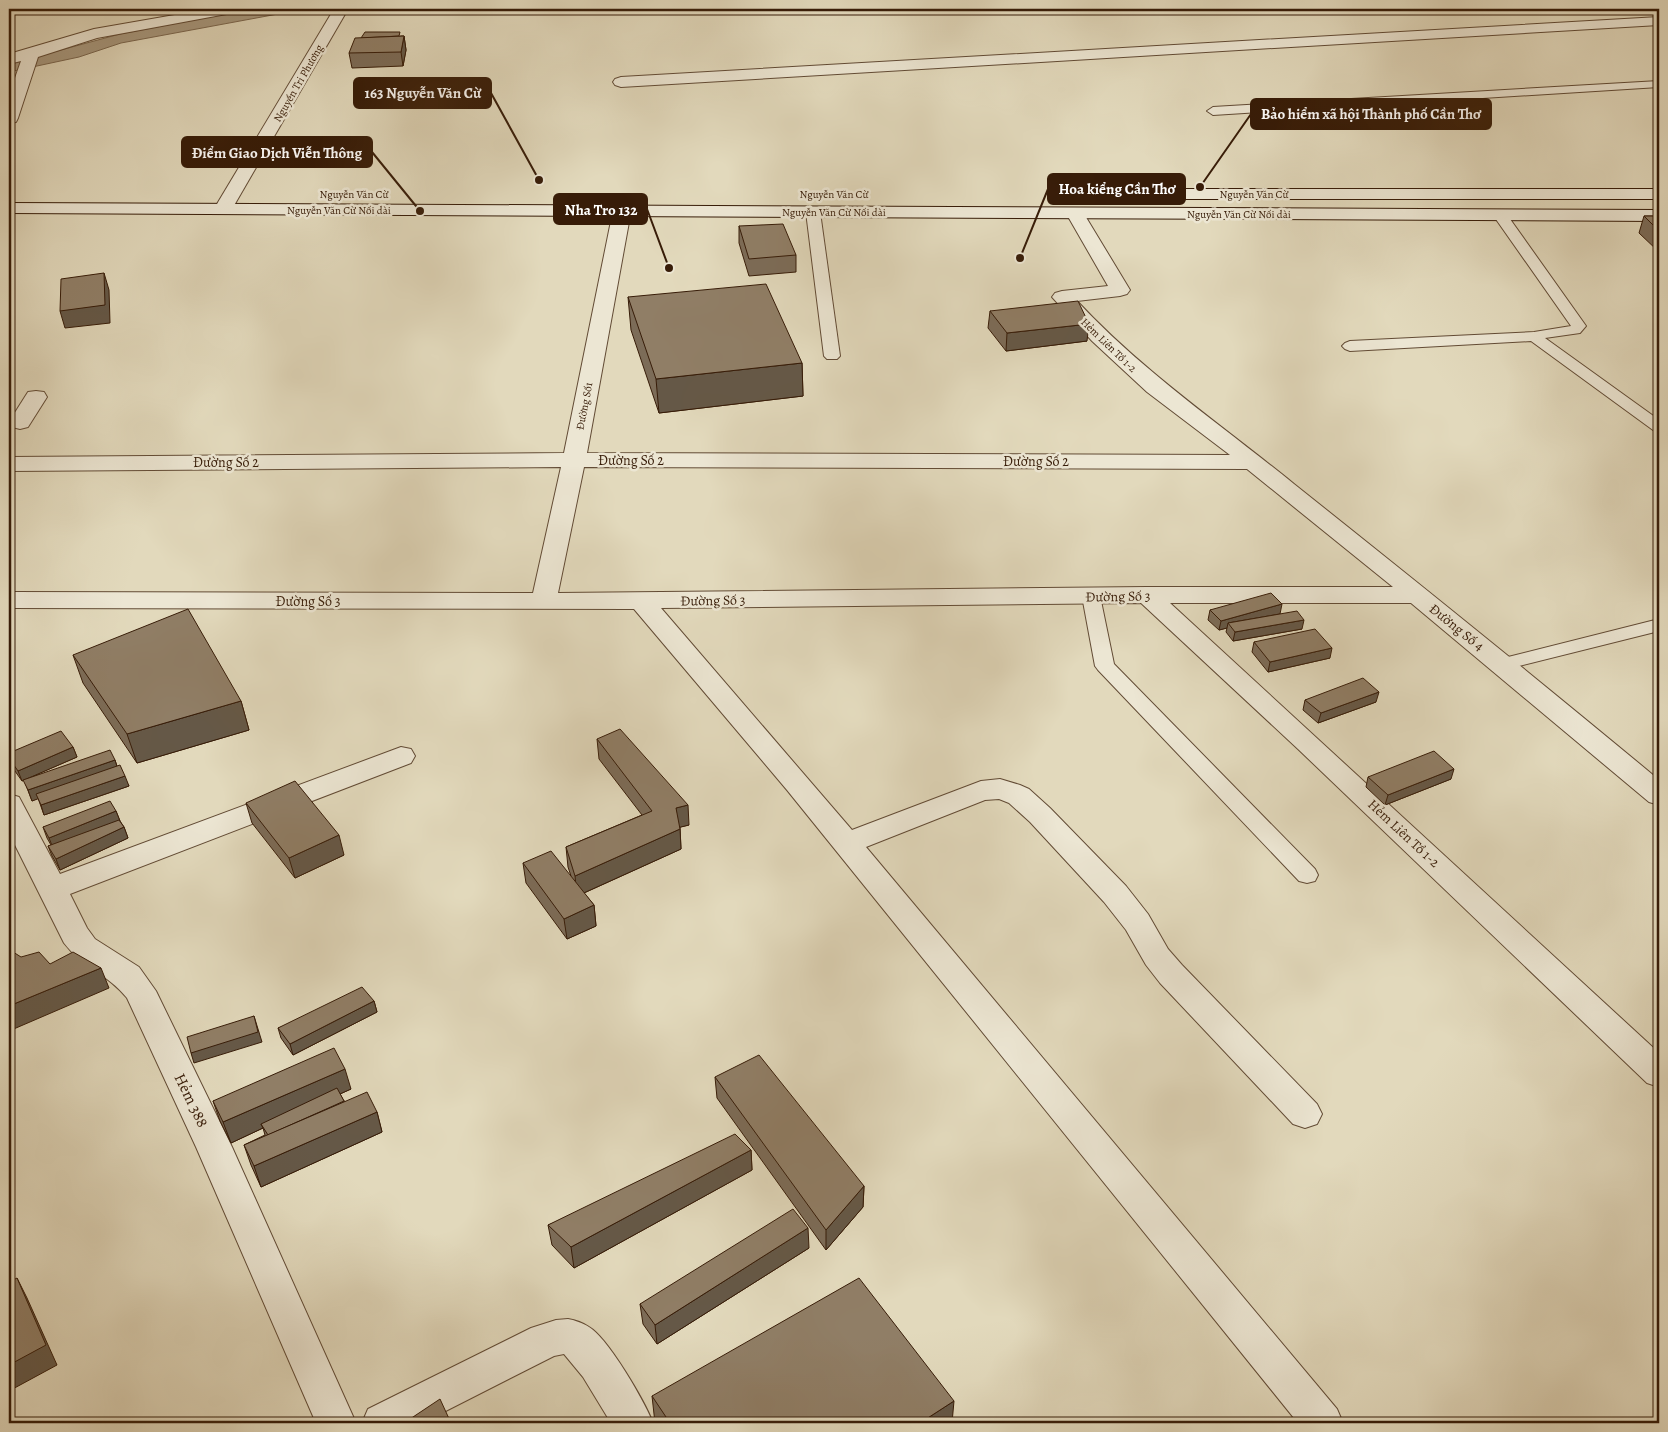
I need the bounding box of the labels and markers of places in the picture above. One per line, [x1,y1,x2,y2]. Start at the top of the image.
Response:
callout: 163 Nguyễn Văn Cừ [354,78,491,108]
callout: Bảo hiểm xã hội Thành phố Cần Thơ [1251,99,1491,129]
callout: Điểm Giao Dịch Viễn Thông [182,137,372,167]
callout: Hoa kiểng Cần Thơ [1048,174,1185,204]
callout: Nha Tro 132 [554,194,647,224]

